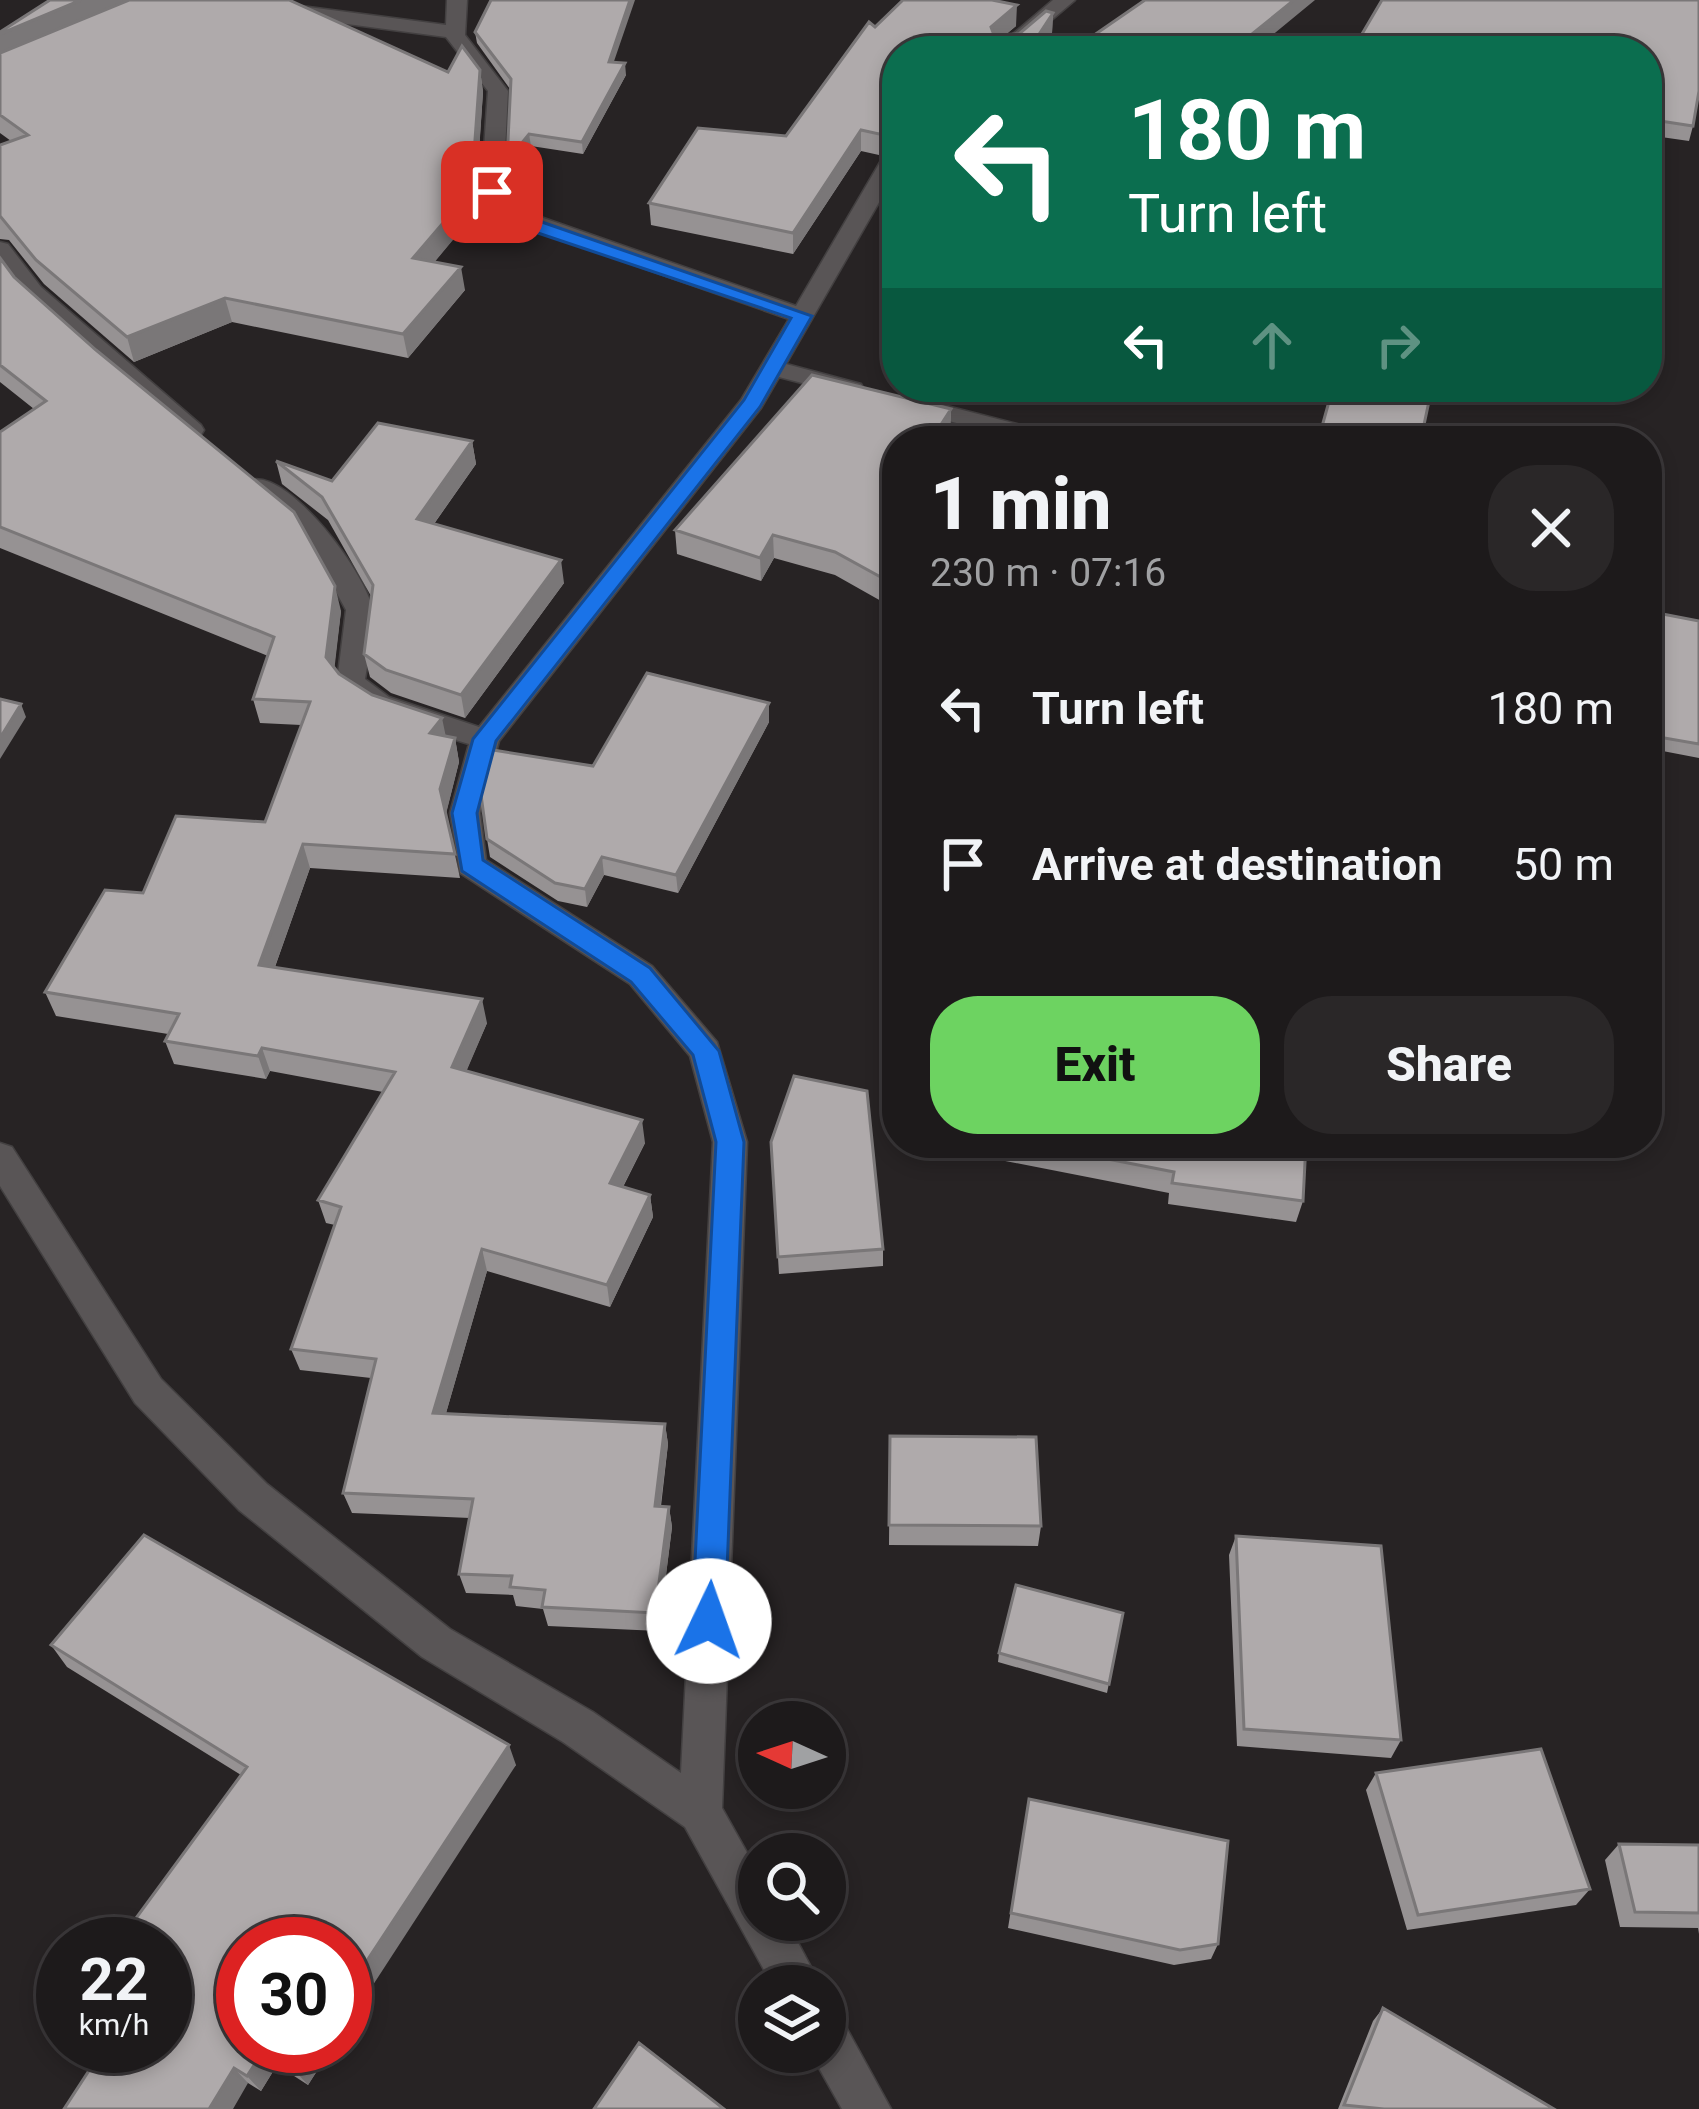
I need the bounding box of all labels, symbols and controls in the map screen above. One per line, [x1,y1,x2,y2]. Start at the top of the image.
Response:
text: 180 m [1128,81,1366,180]
icon: left [930,84,1086,240]
pin [441,141,543,243]
icon: arrive [459,159,525,225]
text: Turn left [1128,182,1327,245]
icon: left [1113,312,1179,378]
icon: ahead [1239,312,1305,378]
icon: right [1365,312,1431,378]
text: 1 min [930,462,1112,547]
button: close [1488,465,1614,591]
text: 230 m · 07:16 [930,550,1166,596]
icon: left [930,675,996,741]
text: Turn left [1032,682,1204,735]
text: 180 m [1488,682,1614,735]
icon: arrive [930,831,996,897]
text: Arrive at destination [1032,838,1443,891]
text: 50 m [1513,838,1614,891]
button: Exit [930,996,1260,1134]
button: Share [1284,996,1614,1134]
position arrow [646,1558,772,1684]
north arrow [738,1701,846,1809]
map controls [738,1701,846,2073]
button: search [738,1833,846,1941]
speed limit sign: 30 [216,1917,372,2073]
text: 22 [80,1944,148,2015]
button: layers [738,1965,846,2073]
text: km/h [79,2007,149,2042]

